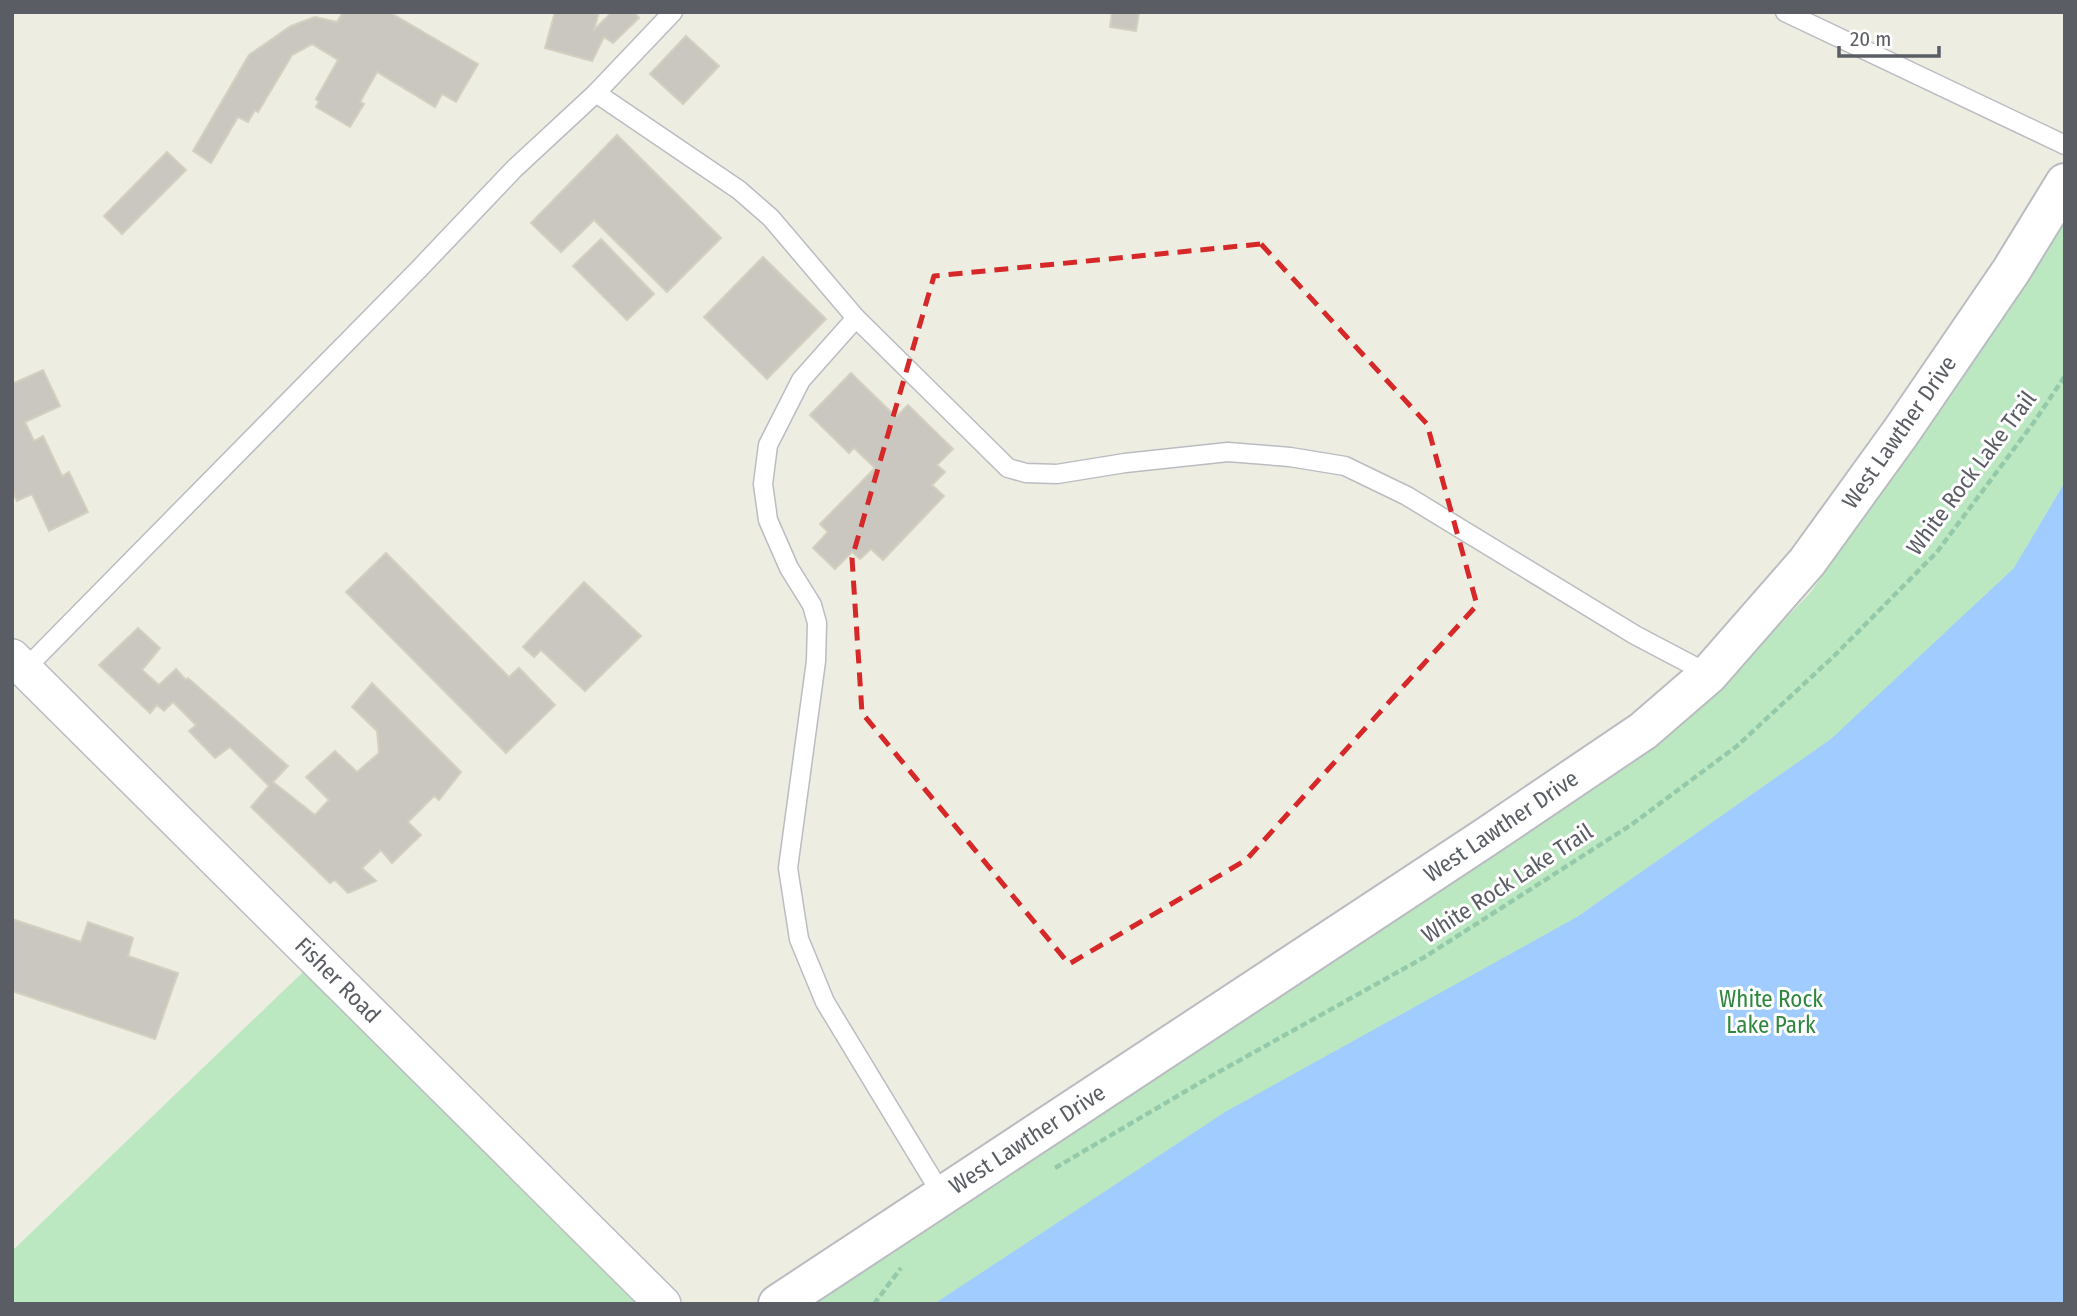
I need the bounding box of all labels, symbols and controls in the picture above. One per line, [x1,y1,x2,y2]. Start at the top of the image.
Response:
scale bar [1839,14,1939,58]
text: 20 m [1850,26,1891,52]
street label: West Lawther Drive [1836,350,1962,514]
street label: White Rock Lake Trail [1900,385,2042,561]
street label: West Lawther Drive [1418,764,1584,888]
street label: White Rock Lake Trail [1416,817,1598,949]
street label: Fisher Road [289,931,387,1029]
park label: White Rock Lake Park [1719,985,1823,1039]
street label: West Lawther Drive [944,1078,1110,1200]

